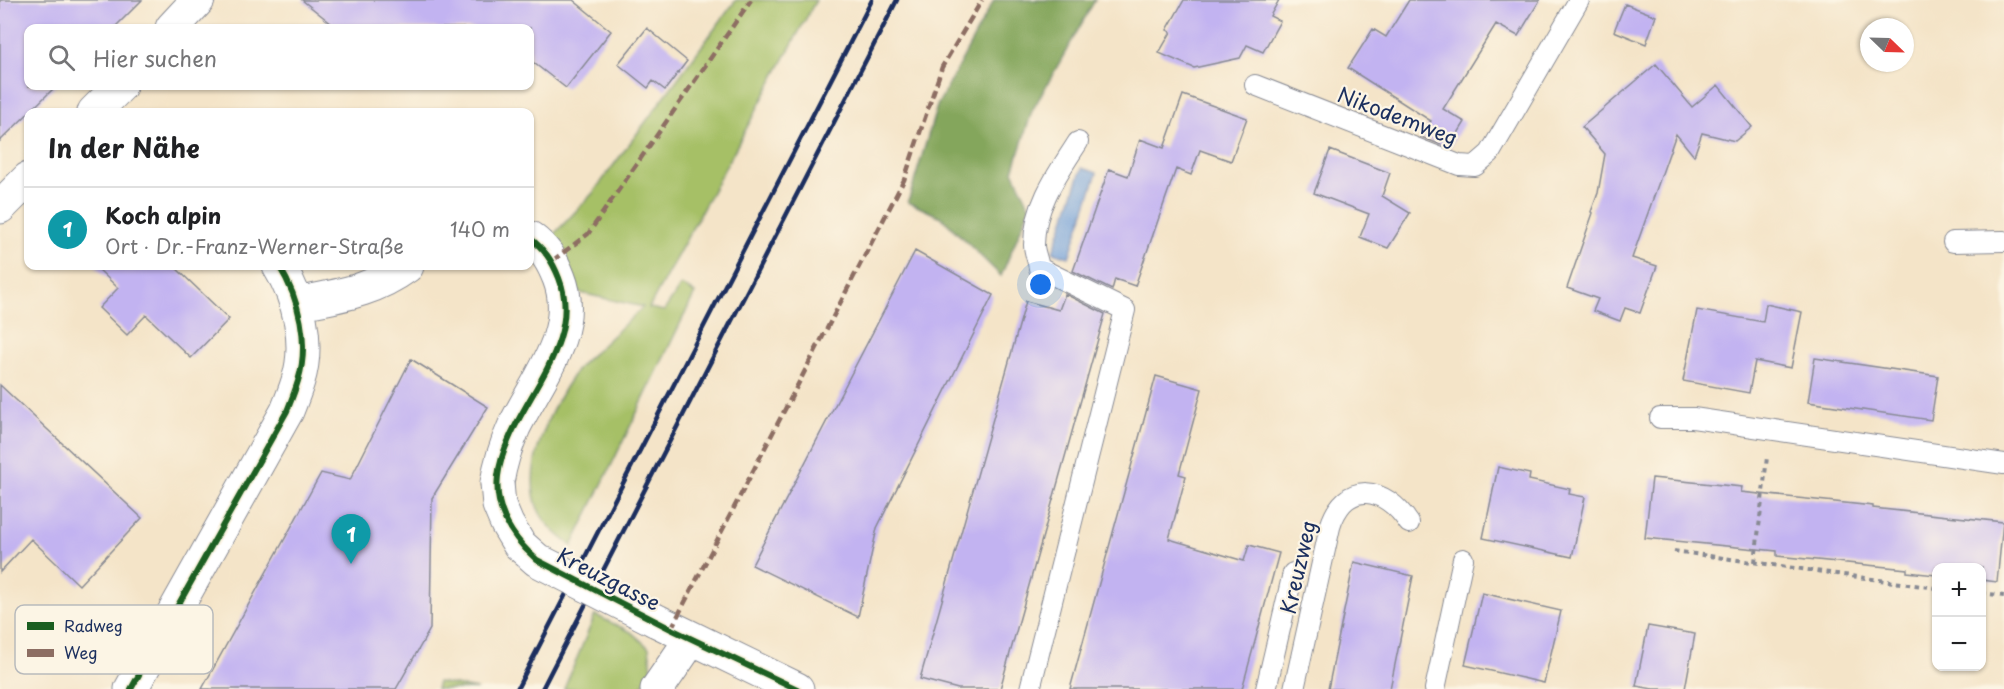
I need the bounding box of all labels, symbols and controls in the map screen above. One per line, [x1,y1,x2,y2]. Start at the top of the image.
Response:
north arrow [1860,18,1914,72]
search box [24,24,534,90]
icon: search [45,41,78,74]
text: Hier suchen [93,41,217,74]
street label: Nikodemweg [1333,77,1463,153]
text: In der Nähe [48,128,200,167]
text: Koch alpin [105,198,221,231]
text: 1 [63,214,72,244]
text: 140 m [450,214,510,244]
text: Ort · Dr.-Franz-Werner-Straße [105,231,404,261]
your location [1026,270,1055,299]
pin: 1 [332,514,370,564]
street label: Kreuzweg [1271,517,1323,617]
street label: Kreuzgasse [552,538,666,618]
map controls [1932,563,1986,671]
button: + [1932,563,1986,617]
legend [15,605,213,674]
text: Radweg [64,613,123,637]
button: − [1932,617,1986,671]
text: Weg [64,640,97,664]

